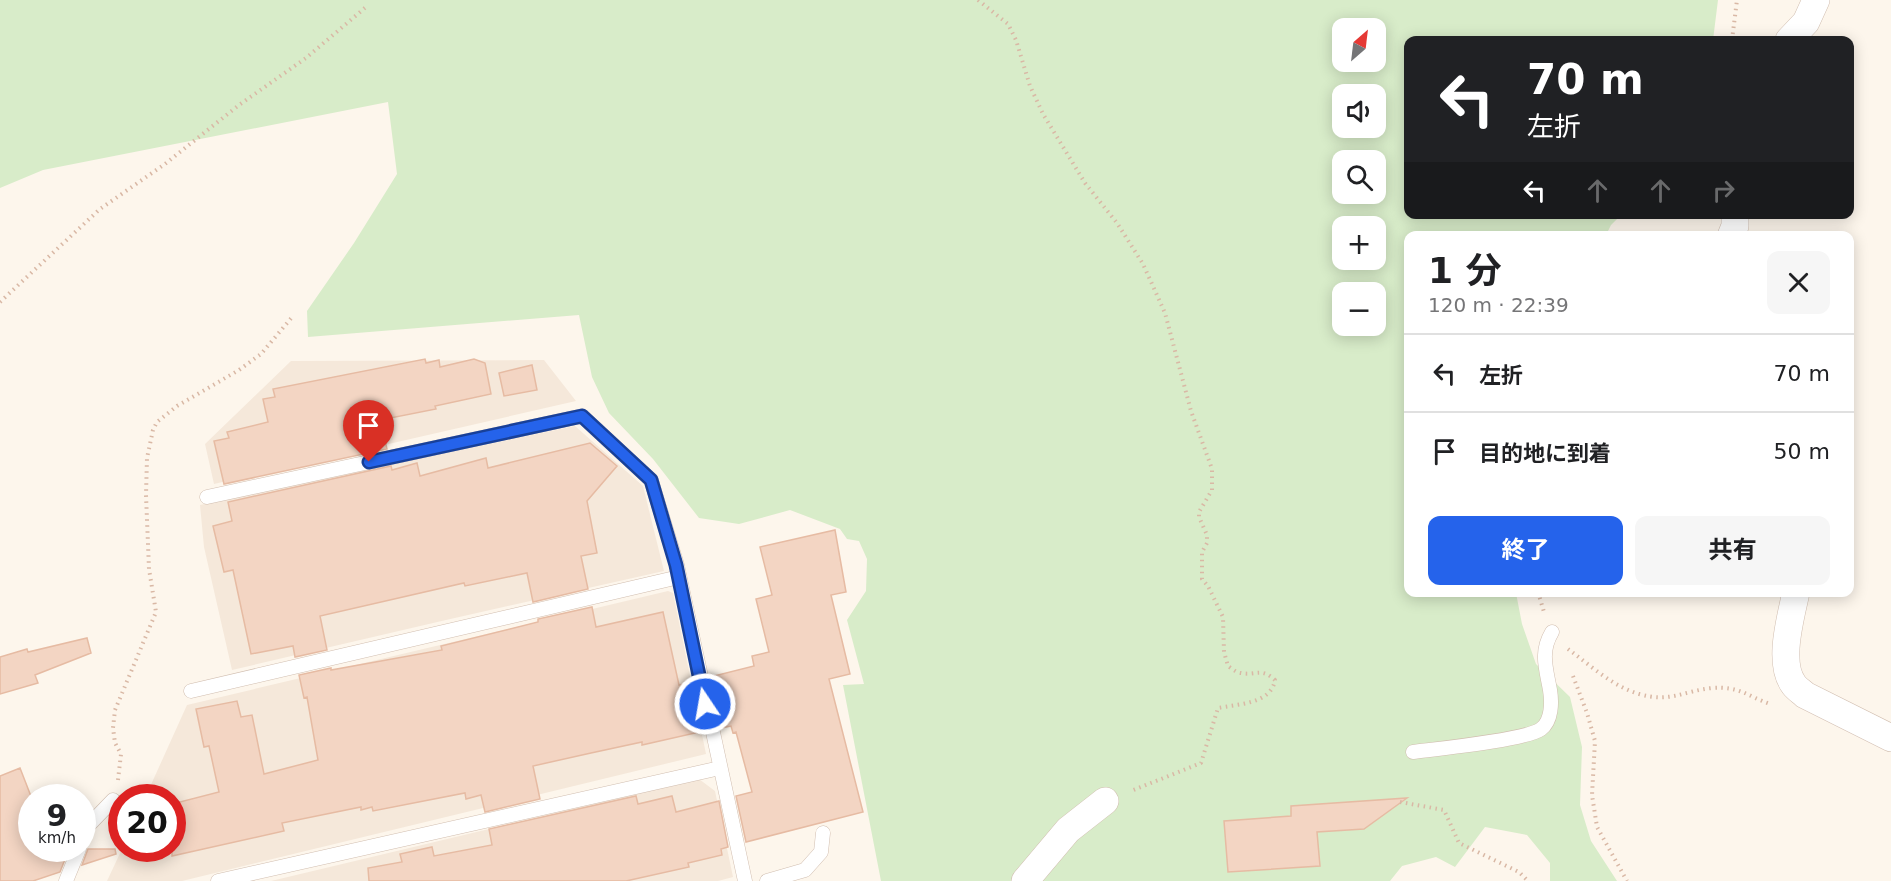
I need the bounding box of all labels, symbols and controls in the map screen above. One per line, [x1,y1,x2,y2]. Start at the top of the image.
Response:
north arrow [1332,18,1386,72]
map controls [1332,18,1386,336]
text: 70 m [1527,55,1644,104]
icon: left [1428,60,1506,138]
button: sound [1332,84,1386,138]
text: 左折 [1527,111,1581,142]
button: search [1332,150,1386,204]
icon: left [1518,174,1551,207]
icon: ahead [1581,174,1614,207]
icon: ahead [1644,174,1677,207]
icon: right [1707,174,1740,207]
button: + [1332,216,1386,270]
text: 1 分 [1428,250,1502,291]
button: close [1767,251,1830,314]
button: − [1332,282,1386,336]
text: 120 m · 22:39 [1428,293,1569,317]
icon: left [1428,357,1461,390]
text: 70 m [1774,361,1830,386]
text: 左折 [1479,363,1523,388]
pin [343,400,394,462]
icon: arrive [352,409,385,442]
icon: arrive [1428,435,1461,468]
text: 50 m [1774,439,1830,464]
text: 目的地に到着 [1479,441,1611,466]
button: 終了 [1428,516,1623,585]
button: 共有 [1635,516,1830,585]
position arrow [673,672,737,736]
speed limit sign: 20 [108,784,186,862]
text: 9 [47,798,67,833]
text: km/h [38,829,76,847]

